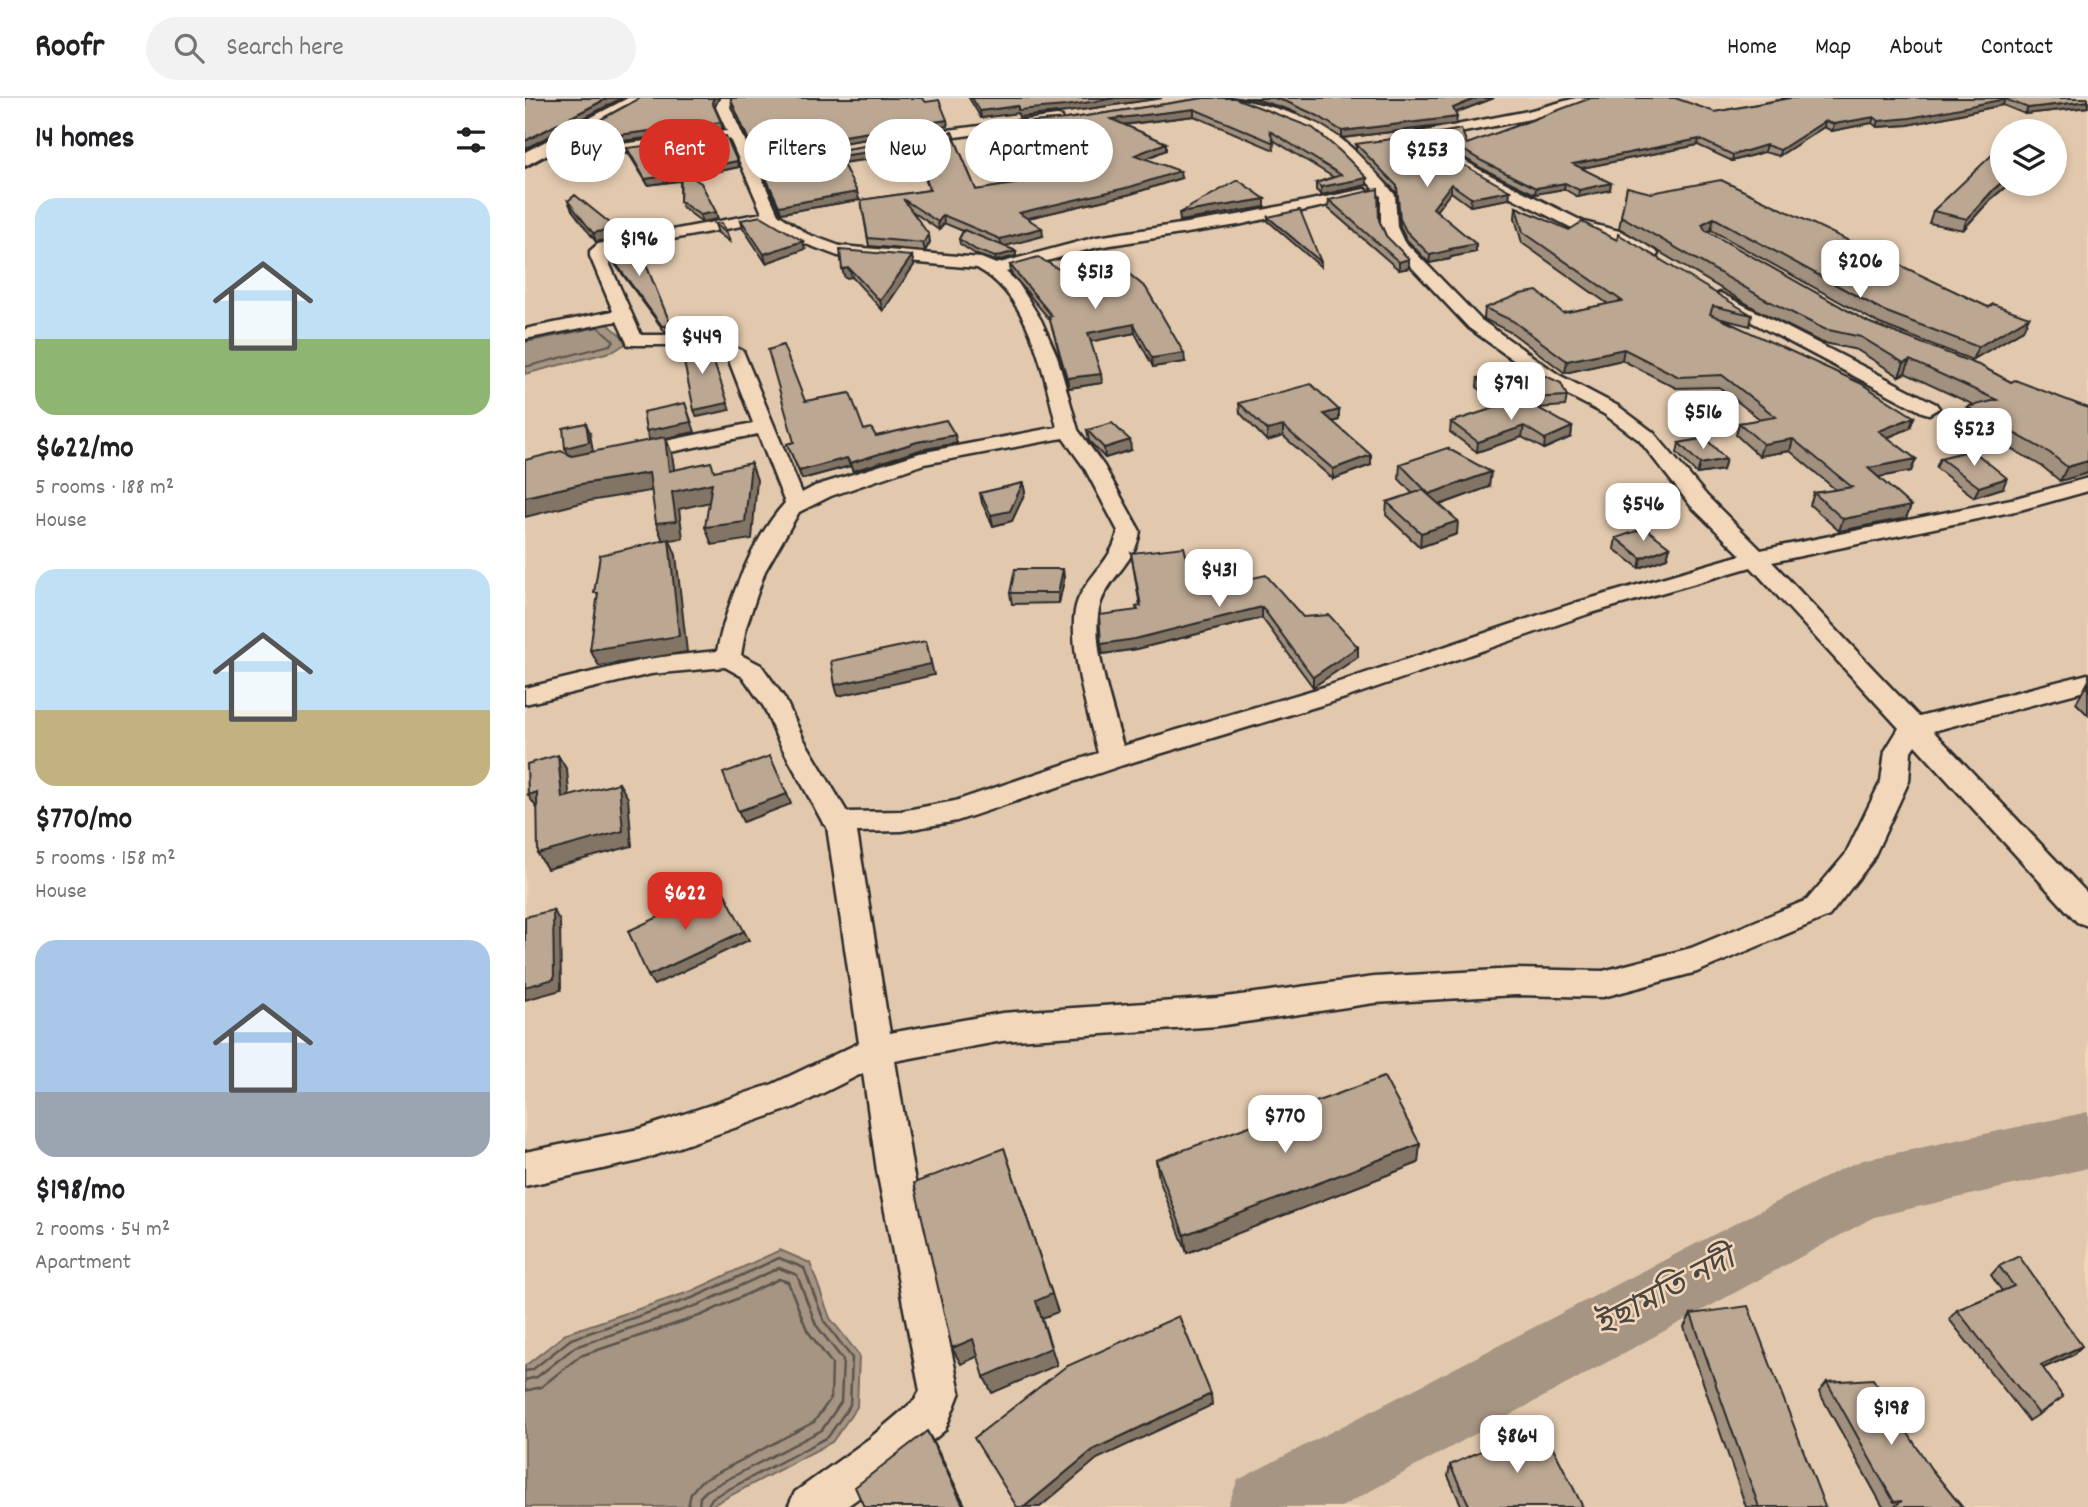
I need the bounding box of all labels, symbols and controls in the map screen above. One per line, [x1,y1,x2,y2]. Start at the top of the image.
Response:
search box [146,17,636,80]
text: Roofr [35,25,104,72]
icon: search [170,29,208,67]
text: Search here [226,30,344,67]
text: Home [1727,31,1777,65]
text: Map [1815,31,1851,65]
text: About [1889,31,1943,65]
text: Contact [1981,31,2053,65]
text: 14 homes [35,119,134,162]
chip: Buy [546,119,625,182]
chip: Rent [639,119,730,182]
chip: Filters [744,119,851,182]
chip: New [865,119,951,182]
chip: Apartment [965,119,1113,182]
map controls [1990,119,2067,196]
button: layers [1990,119,2067,196]
icon: filters [452,121,490,159]
pin: $253 [1386,130,1468,189]
text: $253 [1406,135,1448,168]
pin: $196 [598,218,680,278]
text: $196 [620,224,658,257]
pin: $206 [1819,240,1901,300]
icon: home [200,243,326,369]
text: $206 [1837,246,1883,279]
pin: $513 [1054,252,1136,311]
text: $513 [1076,257,1114,290]
pin: $449 [661,316,743,376]
text: $449 [681,322,723,355]
pin: $791 [1470,362,1552,422]
text: $791 [1493,368,1529,401]
pin: $516 [1662,392,1744,451]
text: $516 [1684,397,1722,430]
pin: $523 [1933,408,2015,468]
text: $523 [1953,414,1995,447]
text: $622/mo [35,429,134,472]
text: 5 rooms · 188 m² [35,472,174,505]
pin: $546 [1602,484,1684,543]
text: $546 [1621,489,1665,522]
text: House [35,505,87,538]
pin: $431 [1178,550,1260,609]
text: $431 [1201,555,1237,588]
icon: home [200,614,326,740]
text: $770/mo [35,800,132,843]
text: 5 rooms · 158 m² [35,843,176,876]
pin: $622 [644,872,726,932]
text: House [35,876,87,909]
text: $622 [663,878,707,911]
icon: home [200,985,326,1111]
pin: $770 [1244,1096,1326,1155]
text: $770 [1264,1101,1306,1134]
text: $198/mo [35,1171,125,1214]
text: 2 rooms · 54 m² [35,1214,170,1247]
water label: ইছামতি নদী [1587,1234,1750,1352]
text: Apartment [35,1247,131,1280]
pin: $198 [1850,1388,1932,1447]
text: $198 [1873,1393,1909,1426]
pin: $864 [1476,1416,1558,1475]
text: $864 [1496,1421,1538,1454]

